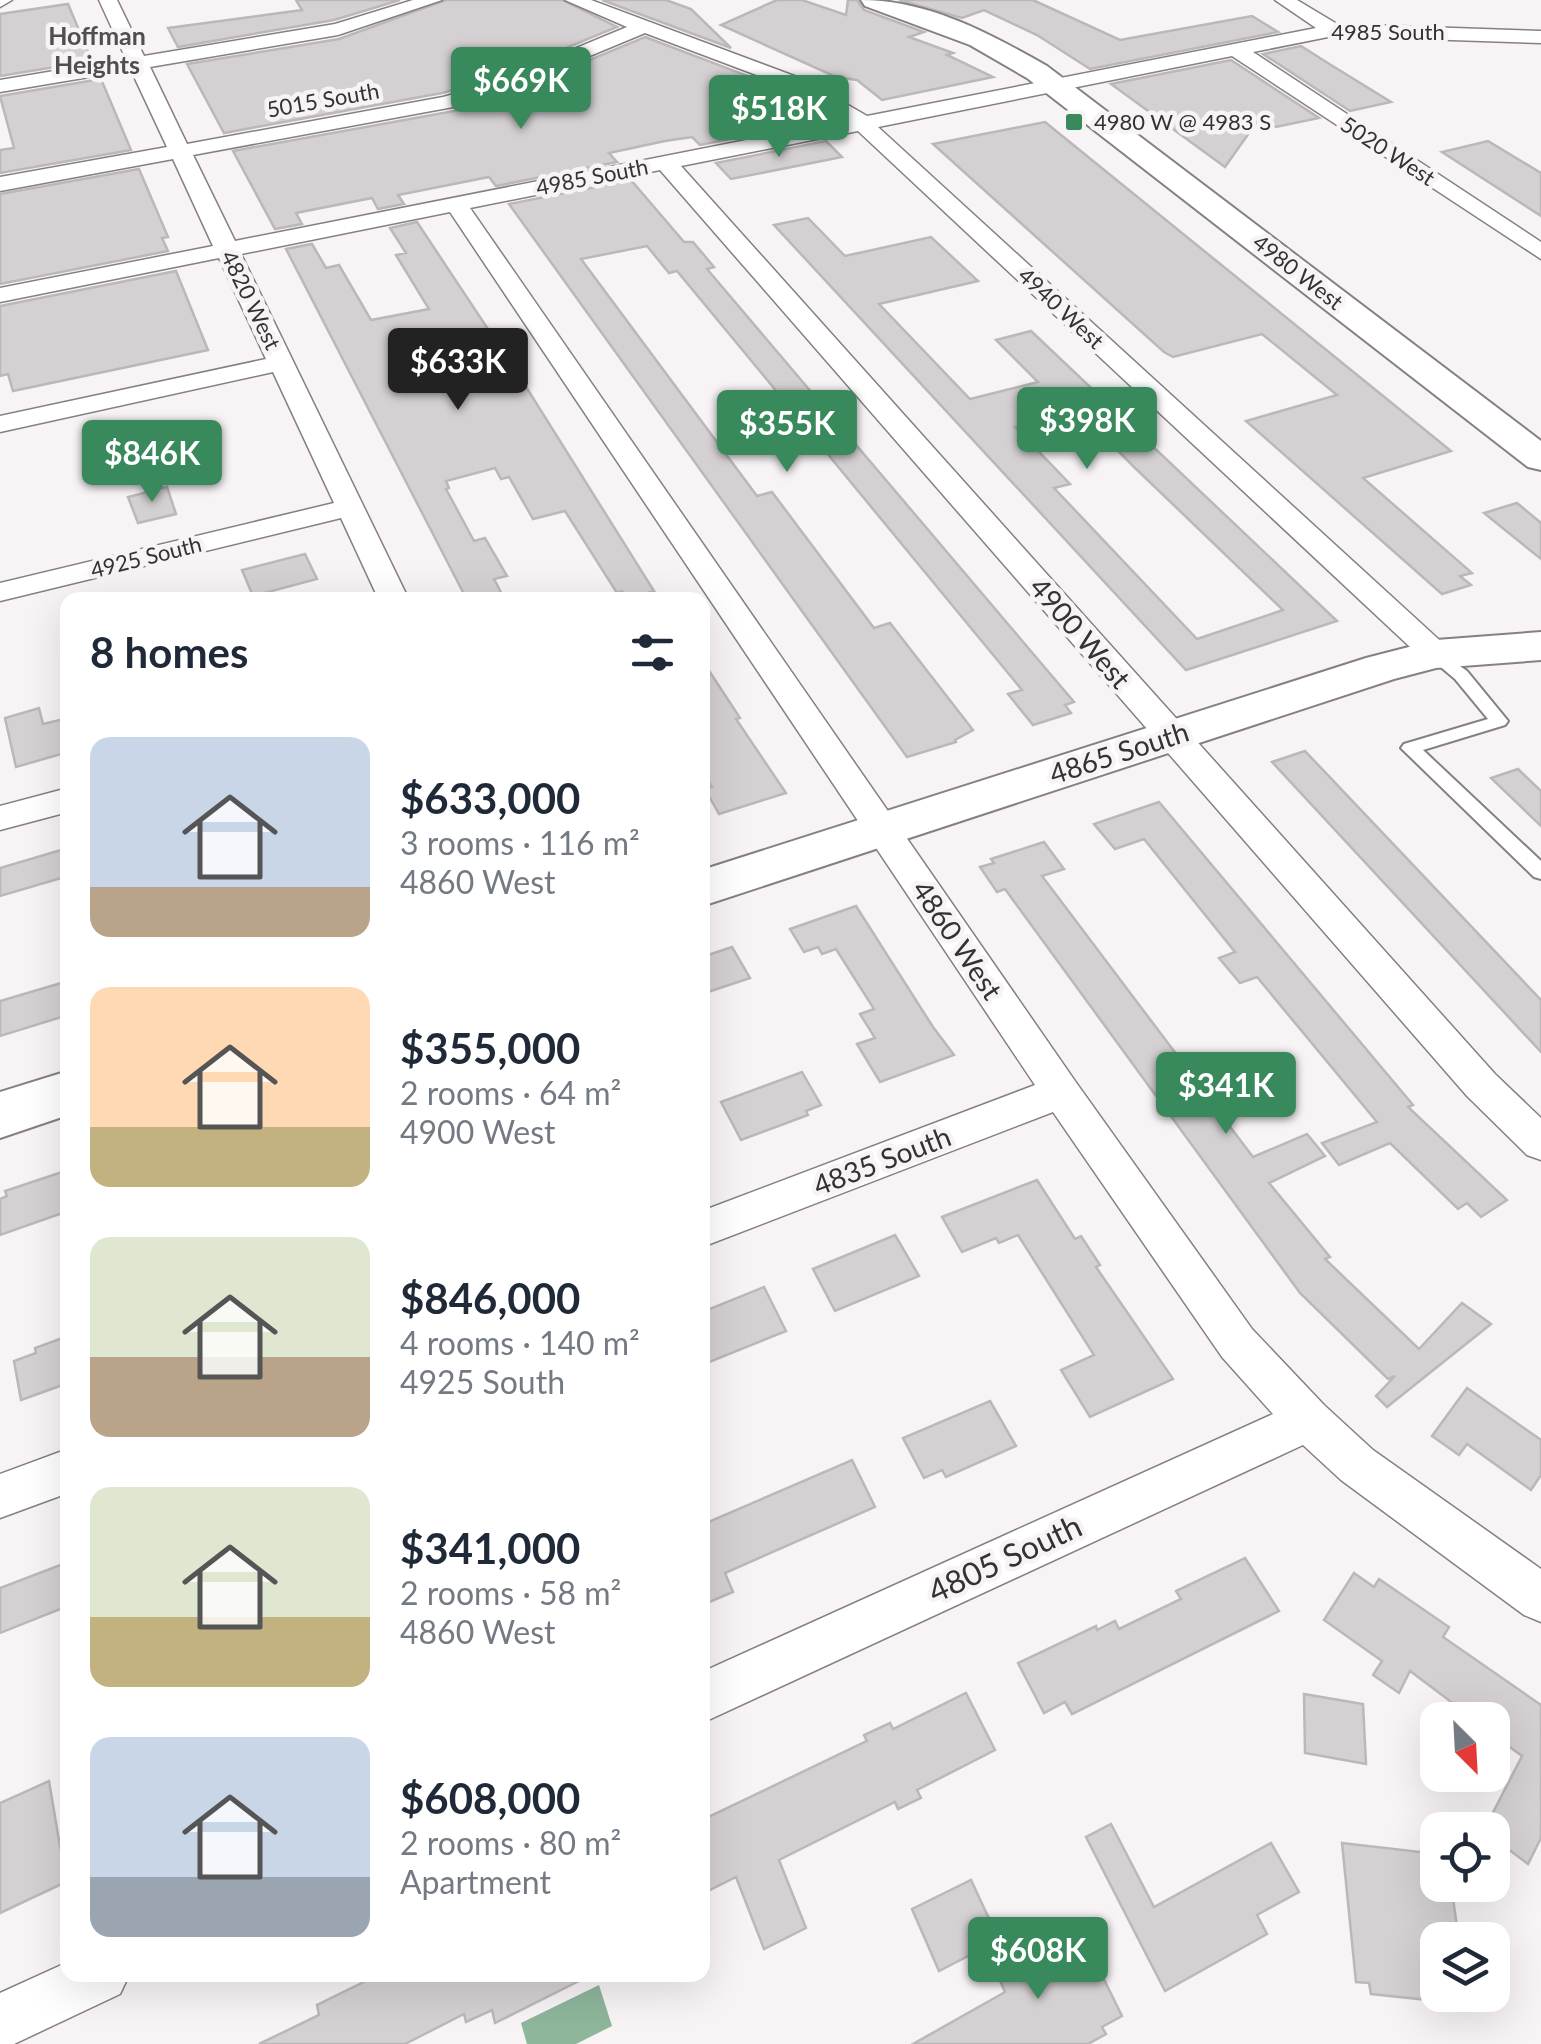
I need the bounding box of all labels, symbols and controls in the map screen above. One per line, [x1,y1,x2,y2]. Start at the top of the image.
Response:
street label: 4985 South [1331,18,1445,45]
district label: Hoffman Heights [48,20,146,79]
pin: $669K [451,47,591,132]
text: $669K [473,60,569,99]
pin: $518K [709,75,849,160]
street label: 5015 South [265,76,381,123]
text: $518K [731,88,827,127]
place label: 4980 W @ 4983 S [1094,108,1271,135]
street label: 5020 West [1336,110,1441,191]
marker: 4980 W @ 4983 S [1063,111,1085,133]
street label: 4985 South [534,152,650,201]
street label: 4980 West [1248,228,1349,315]
street label: 4820 West [216,246,287,354]
street label: 4940 West [1013,261,1110,354]
pin: $633K [388,328,528,413]
text: $633K [410,341,506,380]
pin: $398K [1017,387,1157,472]
pin: $355K [717,390,857,475]
text: $398K [1039,400,1135,439]
text: $355K [739,403,835,442]
pin: $846K [82,420,222,505]
text: $846K [104,433,200,472]
street label: 4925 South [88,530,204,583]
street label: 4900 West [1023,570,1138,695]
icon: filters [625,625,680,680]
text: 8 homes [90,627,248,677]
street label: 4865 South [1045,714,1193,791]
text: $633,000 [400,773,580,823]
icon: home [170,777,290,897]
text: 3 rooms · 116 m² [400,823,640,862]
text: 4860 West [400,862,556,901]
street label: 4860 West [906,874,1010,1005]
text: $355,000 [400,1023,580,1073]
icon: home [170,1027,290,1147]
pin: $341K [1156,1052,1296,1137]
text: $341K [1178,1065,1274,1104]
text: 2 rooms · 64 m² [400,1073,621,1112]
text: 4900 West [400,1112,556,1151]
street label: 4835 South [808,1118,955,1202]
text: $846,000 [400,1273,580,1323]
icon: home [170,1277,290,1397]
text: 4 rooms · 140 m² [400,1323,640,1362]
text: 4925 South [400,1362,565,1401]
street label: 4805 South [921,1505,1087,1610]
text: $341,000 [400,1523,580,1573]
icon: home [170,1527,290,1647]
text: 2 rooms · 58 m² [400,1573,621,1612]
text: 4860 West [400,1612,556,1651]
north arrow [1420,1702,1510,1792]
map controls [1420,1702,1510,2012]
text: $608,000 [400,1773,580,1823]
icon: home [170,1777,290,1897]
button: locate [1420,1812,1510,1902]
text: 2 rooms · 80 m² [400,1823,621,1862]
text: Apartment [400,1862,551,1901]
pin: $608K [968,1917,1108,2002]
button: layers [1420,1922,1510,2012]
text: $608K [990,1930,1086,1969]

